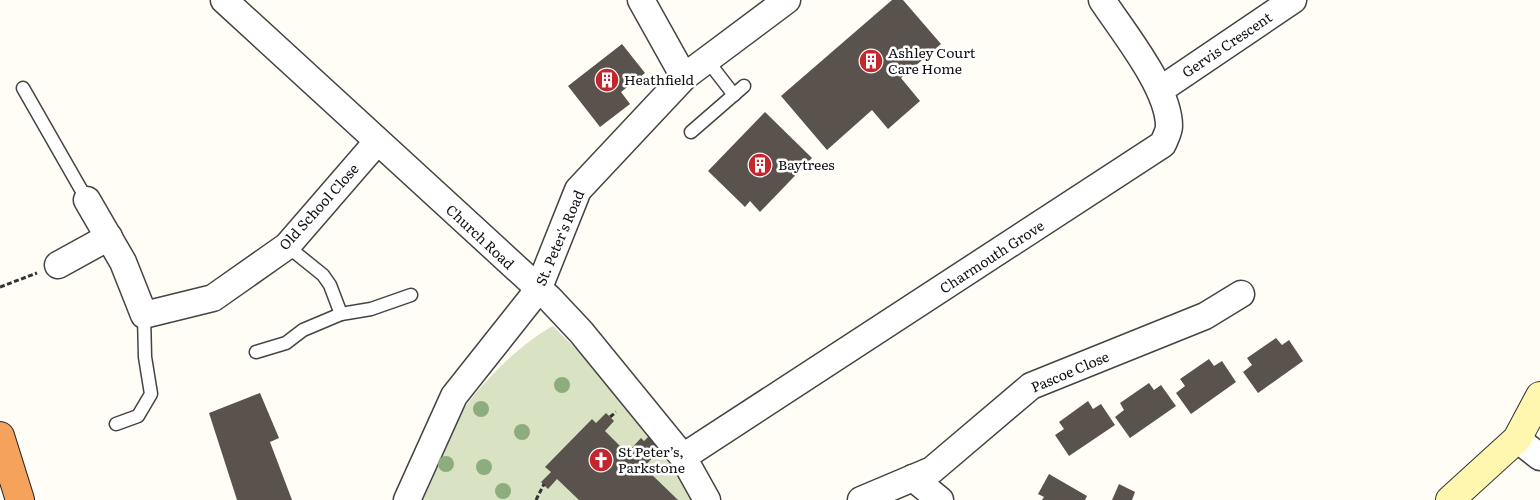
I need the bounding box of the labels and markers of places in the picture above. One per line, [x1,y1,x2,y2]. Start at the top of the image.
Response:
place label: Ashley Court Care Home [888,42,976,78]
building icon: Ashley Court Care Home [858,48,884,74]
building icon: Heathfield [594,67,620,93]
place label: Heathfield [624,69,695,89]
building icon: Baytrees [747,152,773,178]
place label: Baytrees [778,154,835,174]
place label: St Peter’s, Parkstone [618,441,685,477]
church icon: St Peter’s, Parkstone [588,447,614,473]

